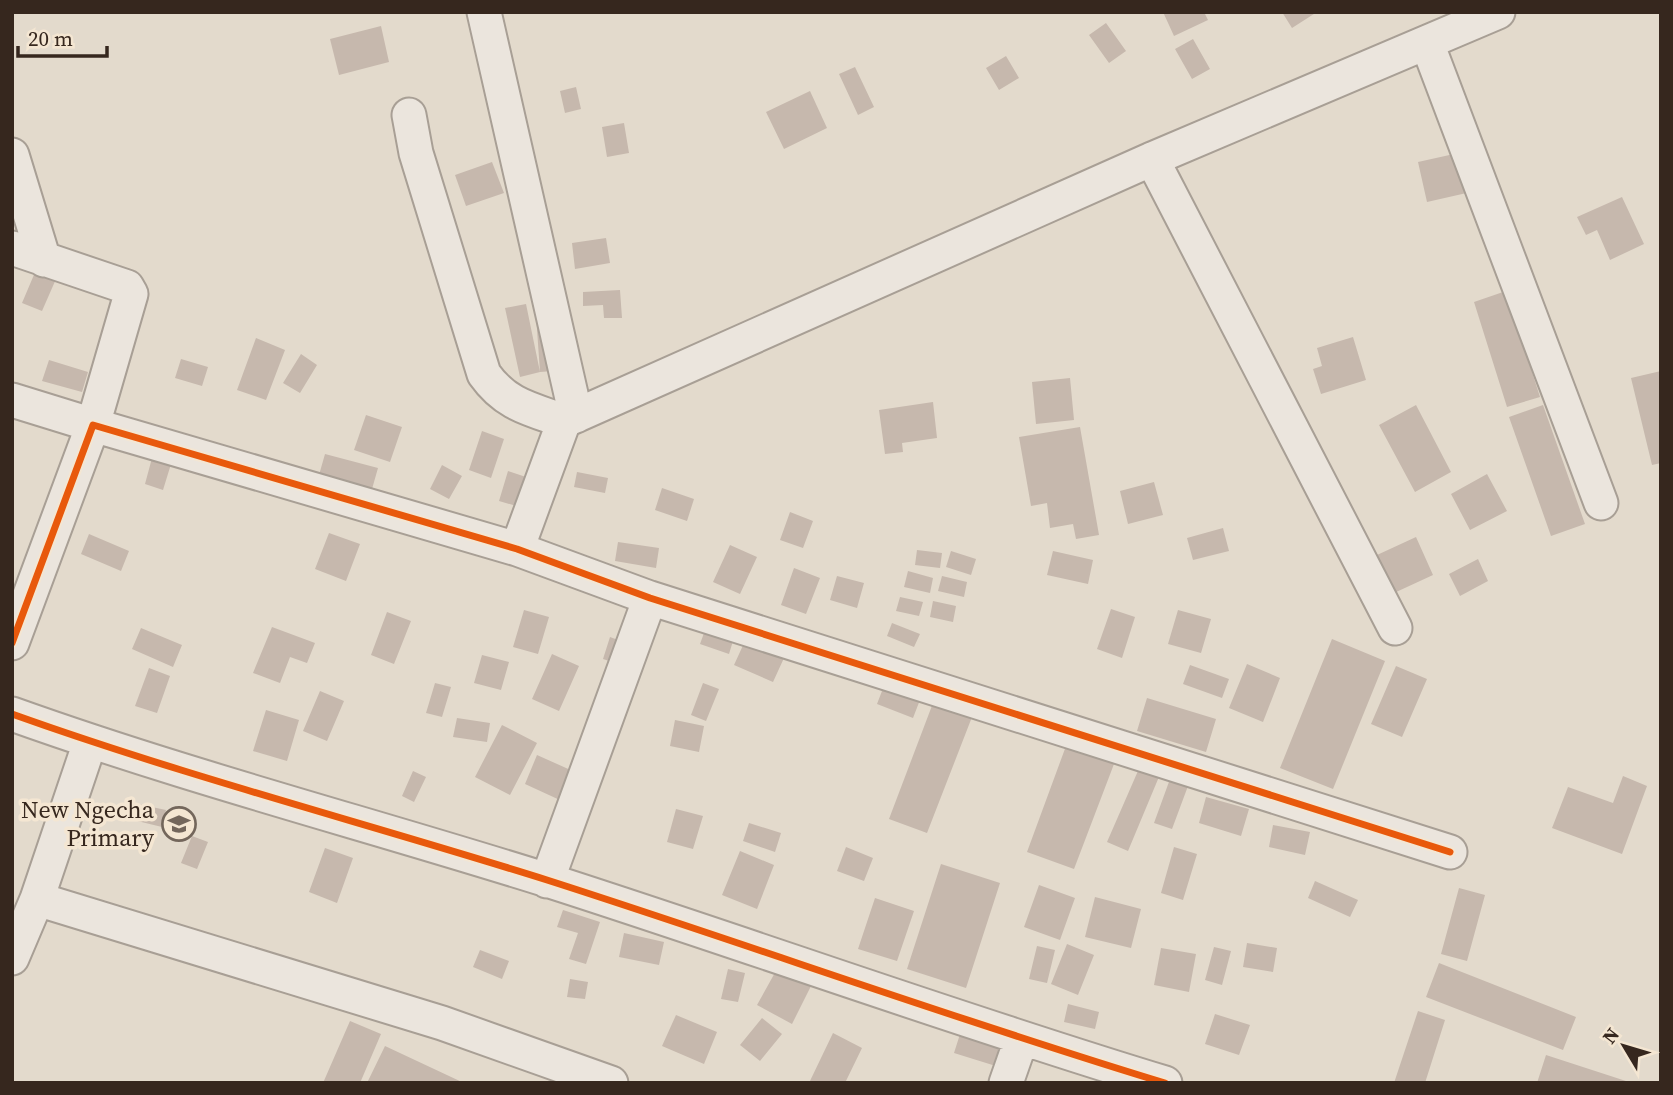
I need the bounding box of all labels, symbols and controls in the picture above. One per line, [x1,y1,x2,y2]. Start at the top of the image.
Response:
scale bar [18,14,107,58]
text: 20 m [28,24,73,53]
place label: New Ngecha Primary [21,793,155,854]
school or university icon: New Ngecha Primary [160,805,198,843]
north arrow [1589,1011,1659,1081]
text: N [1596,1022,1625,1049]

